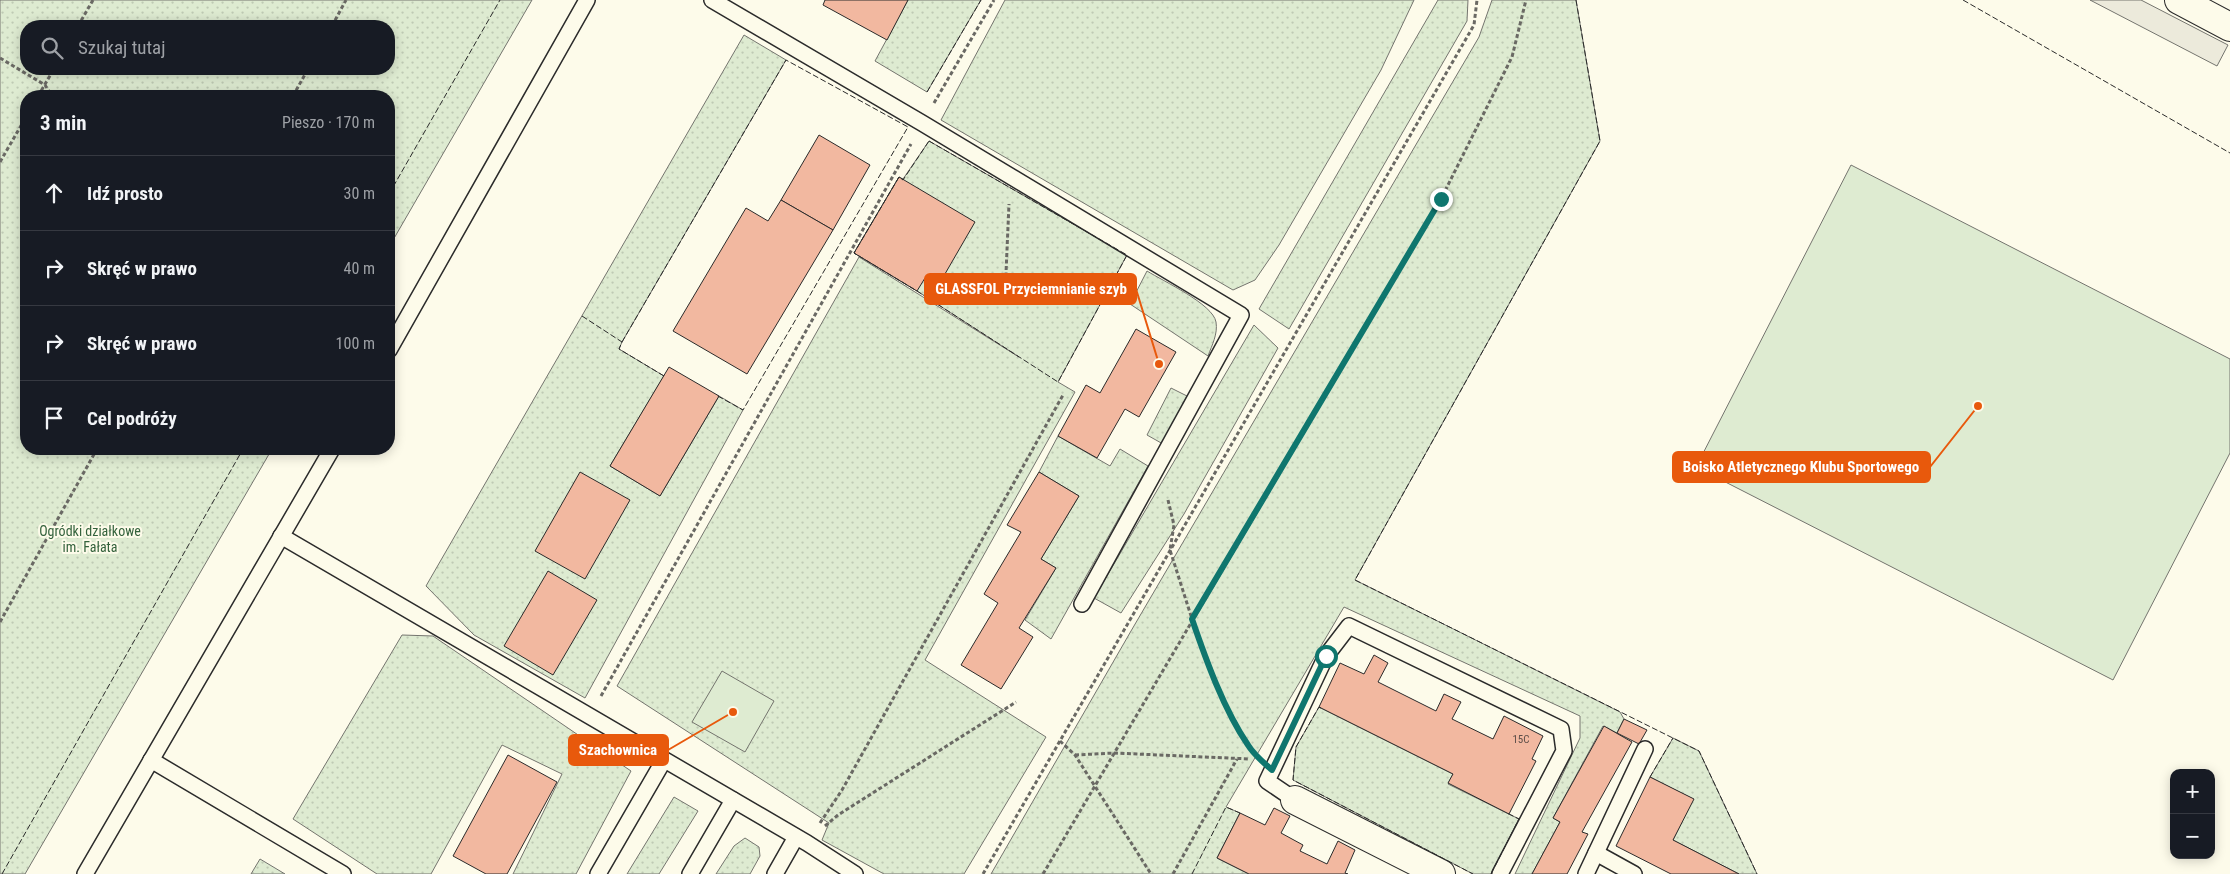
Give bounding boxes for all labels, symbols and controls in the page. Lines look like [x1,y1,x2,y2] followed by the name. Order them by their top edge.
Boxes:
[20,20,395,75] search box
[38,34,66,62] icon: search
[78,36,165,59] text: Szukaj tutaj
[40,111,87,135] text: 3 min
[282,113,375,132] text: Pieszo · 170 m
[40,179,68,207] icon: ahead
[87,182,163,205] text: Idź prosto
[343,184,375,203] text: 30 m
[1430,188,1453,211] route end
[40,254,68,282] icon: right
[87,257,197,280] text: Skręć w prawo
[343,259,375,278] text: 40 m
[925,274,1136,304] callout: GLASSFOL Przyciemnianie szyb
[935,280,1127,298] text: GLASSFOL Przyciemnianie szyb
[40,329,68,357] icon: right
[87,332,197,355] text: Skręć w prawo
[336,334,375,353] text: 100 m
[40,404,68,432] icon: arrive
[87,407,177,430] text: Cel podróży
[1673,452,1930,482] callout: Boisko Atletycznego Klubu Sportowego
[1683,458,1919,476] text: Boisko Atletycznego Klubu Sportowego
[39,523,141,555] park label: Ogródki działkowe im. Fałata
[1315,645,1338,668] route start
[1512,733,1530,746] house number: 15C
[569,735,668,765] callout: Szachownica
[579,741,657,759] text: Szachownica
[2170,769,2215,859] map controls
[2170,769,2215,814] button: +
[2170,814,2215,859] button: −

